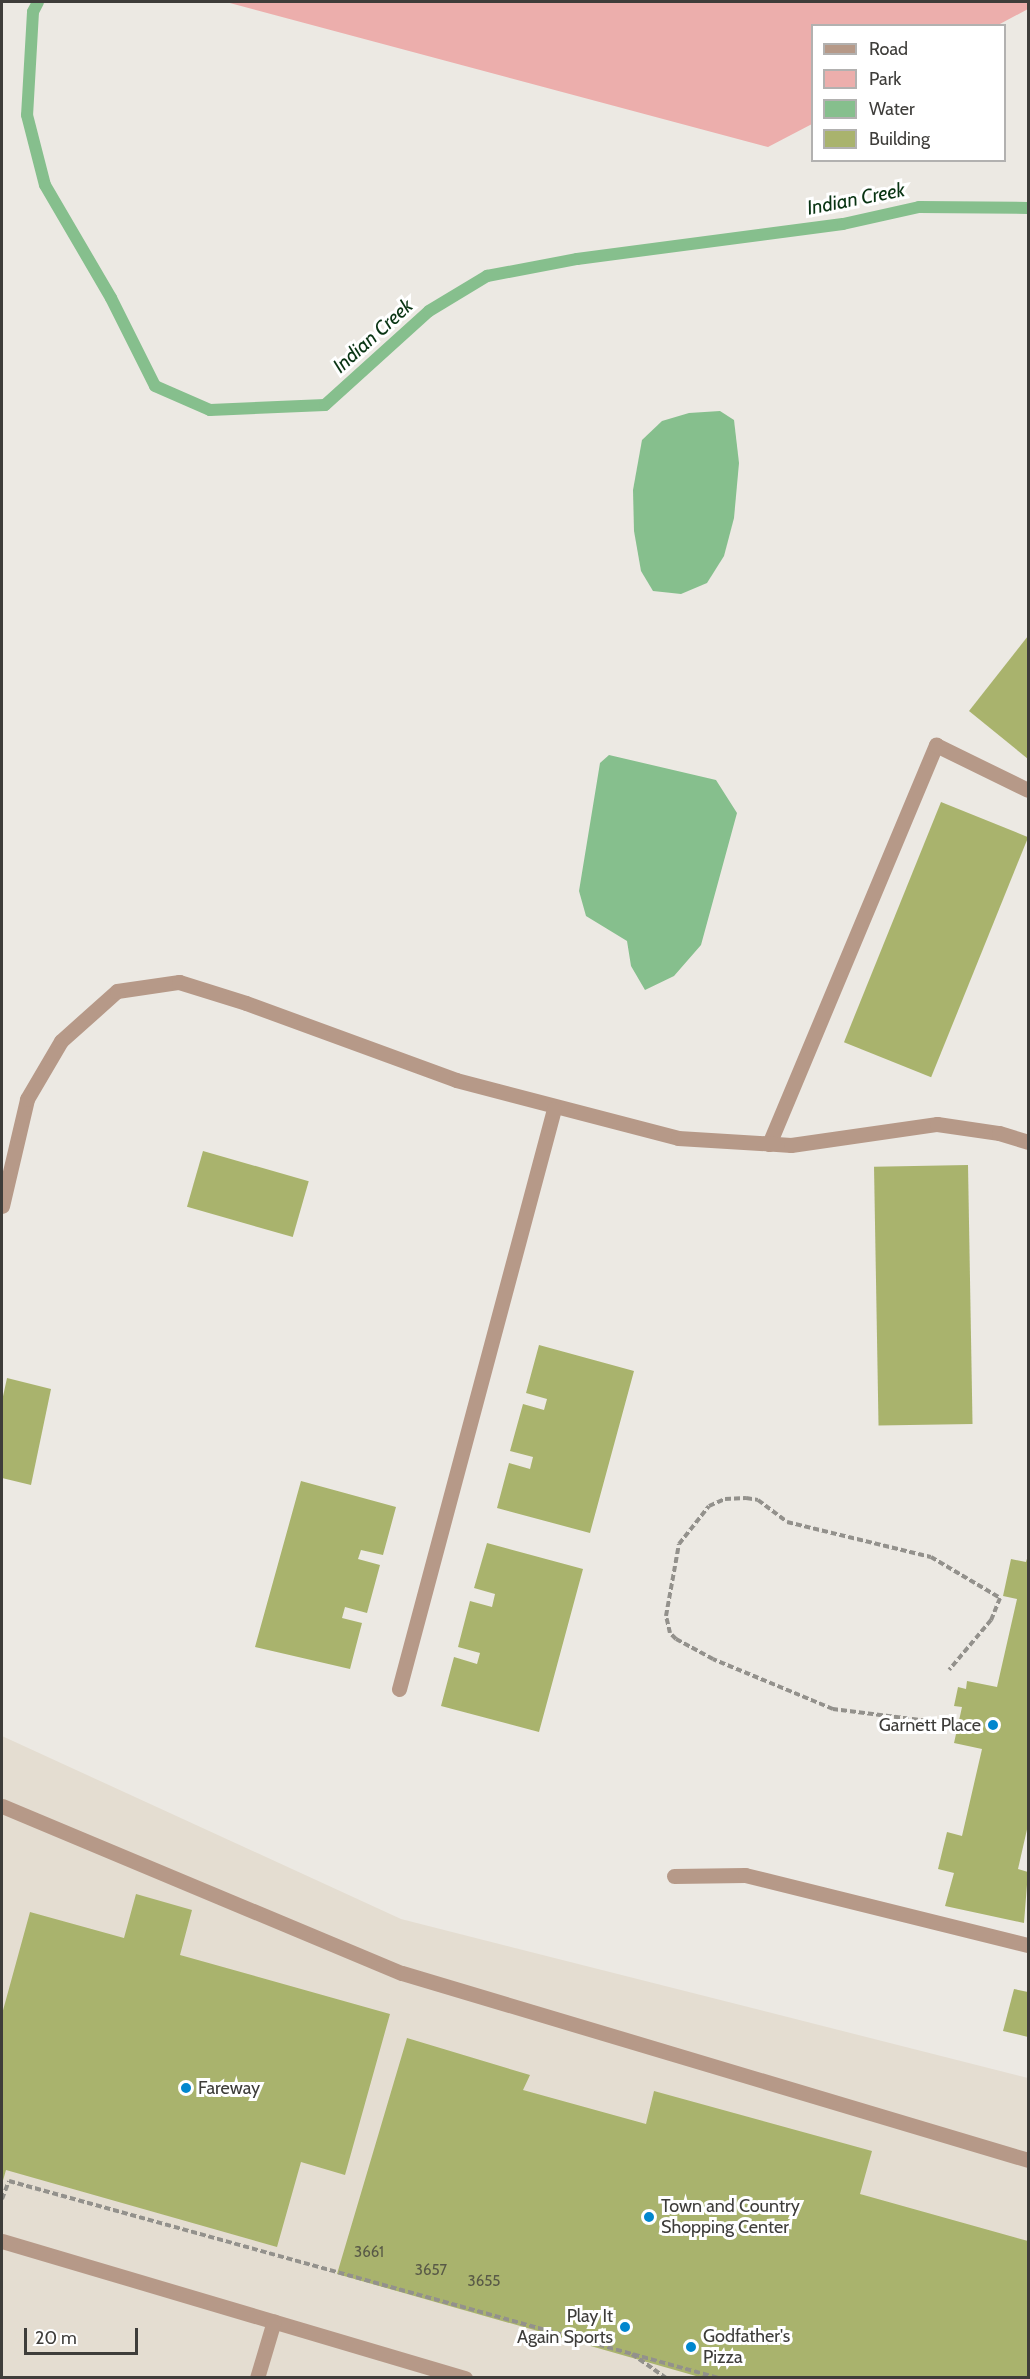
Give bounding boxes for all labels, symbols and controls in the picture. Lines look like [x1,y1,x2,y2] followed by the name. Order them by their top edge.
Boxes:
[811,24,1006,162] legend
[869,38,908,60] text: Road
[869,68,901,90] text: Park
[869,98,915,120] text: Water
[869,128,930,150] text: Building
[805,178,907,220] water label: Indian Creek
[328,294,418,378] water label: Indian Creek
[879,1714,981,1736] place label: Garnett Place
[986,1718,1000,1732] marker: Garnett Place
[198,2077,260,2099] place label: Fareway
[179,2081,193,2095] marker: Fareway
[661,2196,800,2238] place label: Town and Country Shopping Center
[642,2210,656,2224] marker: Town and Country Shopping Center
[354,2244,384,2262] house number: 3661
[415,2262,447,2280] house number: 3657
[468,2273,500,2291] house number: 3655
[517,2306,613,2348] place label: Play It Again Sports
[27,2316,141,2354] scale bar
[618,2320,632,2334] marker: Play It Again Sports
[703,2326,790,2368] place label: Godfather's Pizza
[35,2327,77,2349] text: 20 m
[684,2340,698,2354] marker: Godfather's Pizza

